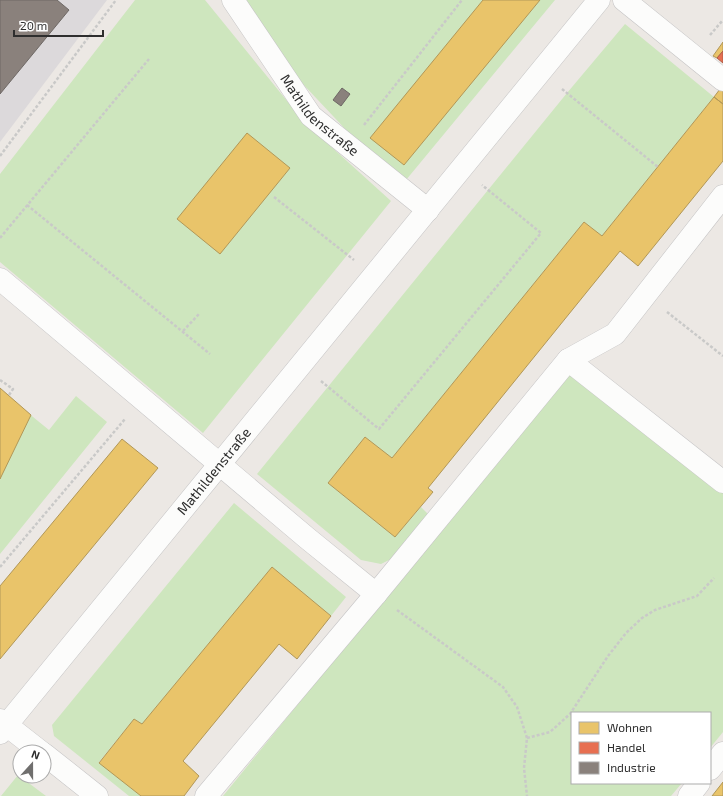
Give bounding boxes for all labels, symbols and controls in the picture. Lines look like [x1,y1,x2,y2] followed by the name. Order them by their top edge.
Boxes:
[14,12,103,38] scale bar
[20,18,47,32] text: 20 m
[277,71,363,159] street label: Mathildenstraße
[173,424,254,518] street label: Mathildenstraße
[571,712,711,784] legend
[607,720,652,734] text: Wohnen
[607,740,646,754] text: Handel
[12,744,52,784] north arrow
[30,747,42,762] text: N
[607,760,656,774] text: Industrie

